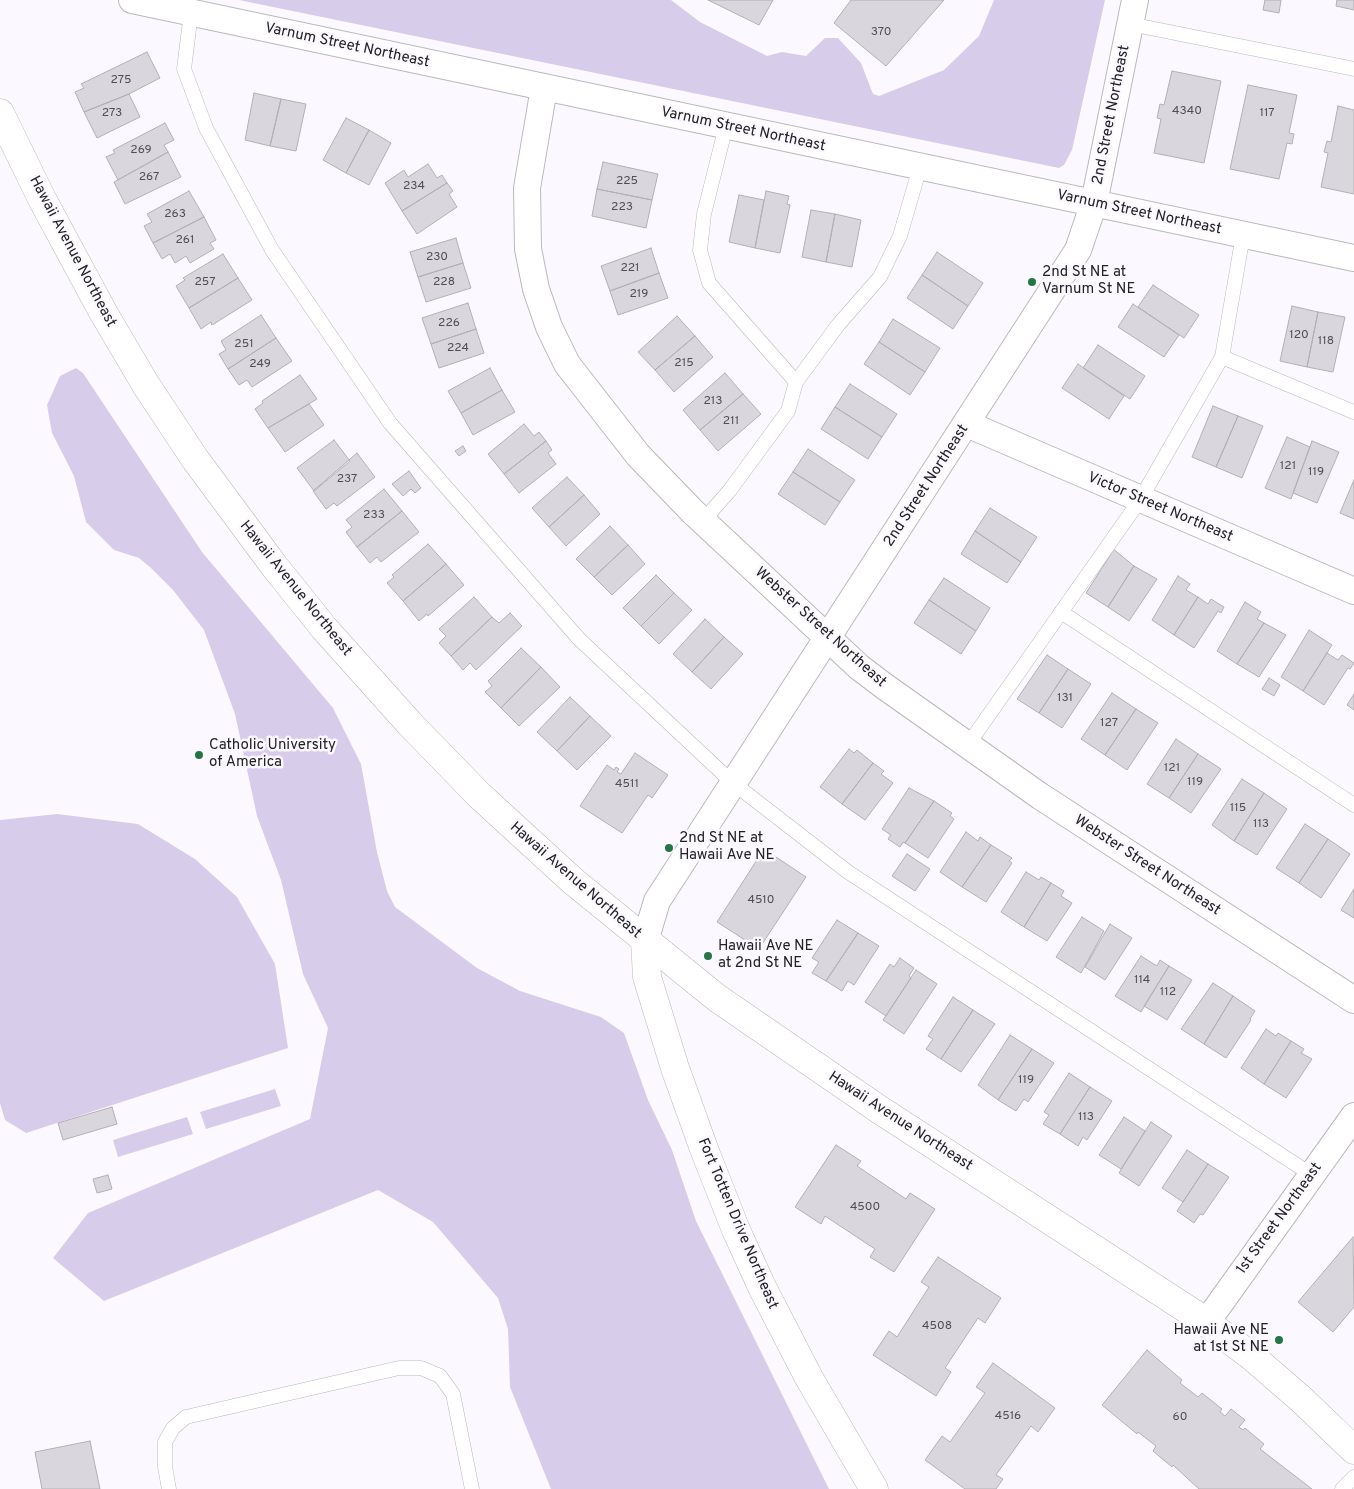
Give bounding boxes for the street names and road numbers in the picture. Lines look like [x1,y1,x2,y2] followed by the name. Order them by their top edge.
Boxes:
[263,20,431,72] street label: Varnum Street Northeast
[1090,44,1134,186] street label: 2nd Street Northeast
[659,104,827,156] street label: Varnum Street Northeast
[24,173,120,331] street label: Hawaii Avenue Northeast
[1055,187,1223,239] street label: Varnum Street Northeast
[881,422,973,550] street label: 2nd Street Northeast
[1084,469,1236,547] street label: Victor Street Northeast
[235,518,355,660] street label: Hawaii Avenue Northeast
[750,564,890,692] street label: Webster Street Northeast
[1070,812,1224,920] street label: Webster Street Northeast
[505,819,645,943] street label: Hawaii Avenue Northeast
[824,1069,976,1175] street label: Hawaii Avenue Northeast
[693,1136,781,1312] street label: Fort Totten Drive Northeast
[1233,1160,1327,1278] street label: 1st Street Northeast

